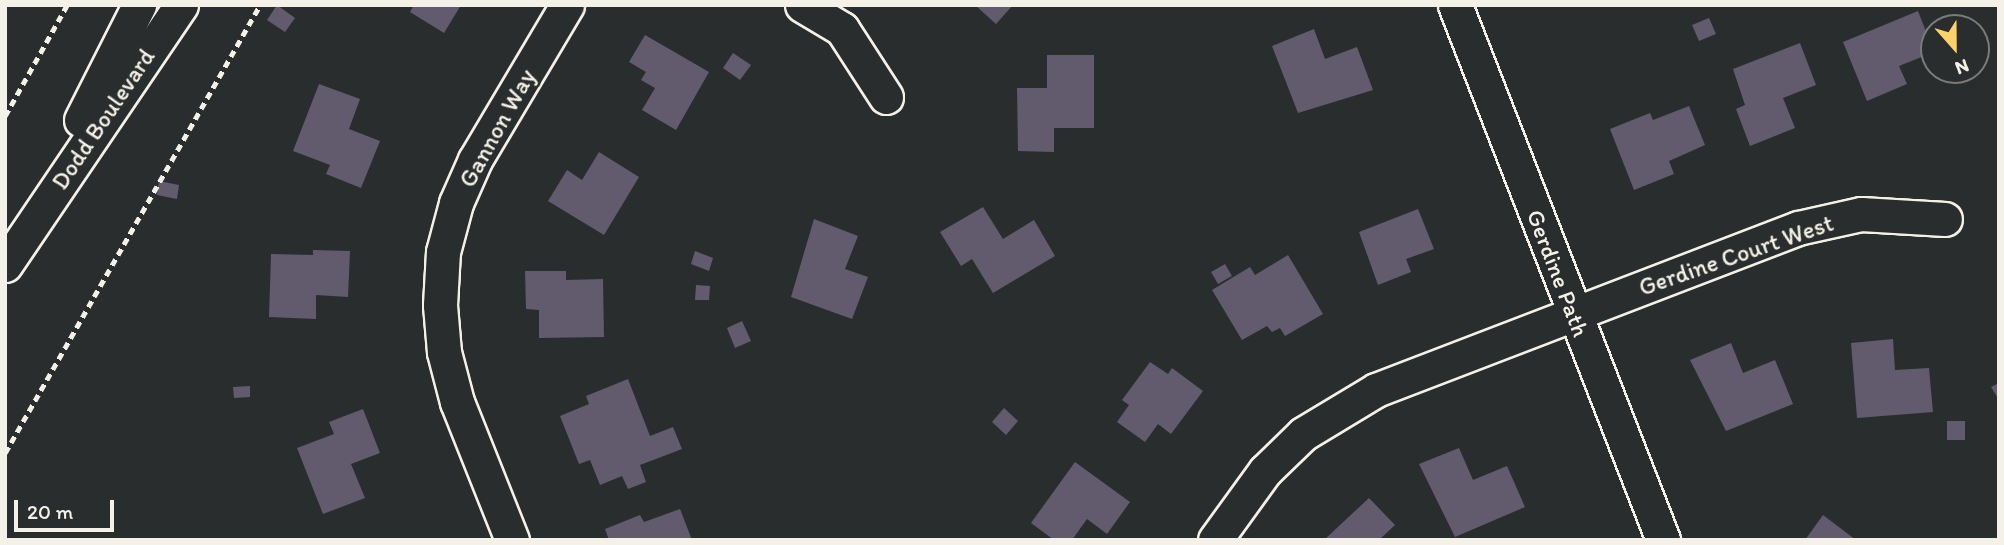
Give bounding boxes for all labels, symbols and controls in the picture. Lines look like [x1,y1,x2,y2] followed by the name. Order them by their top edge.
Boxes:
[1920,14,1990,84] north arrow
[45,42,161,196] street label: Dodd Boulevard
[1952,54,1972,80] text: N
[453,64,541,192] street label: Gannon Way
[1521,205,1595,341] street label: Gerdine Path
[1636,208,1836,302] street label: Gerdine Court West
[18,486,117,530] scale bar
[27,499,73,524] text: 20 m

